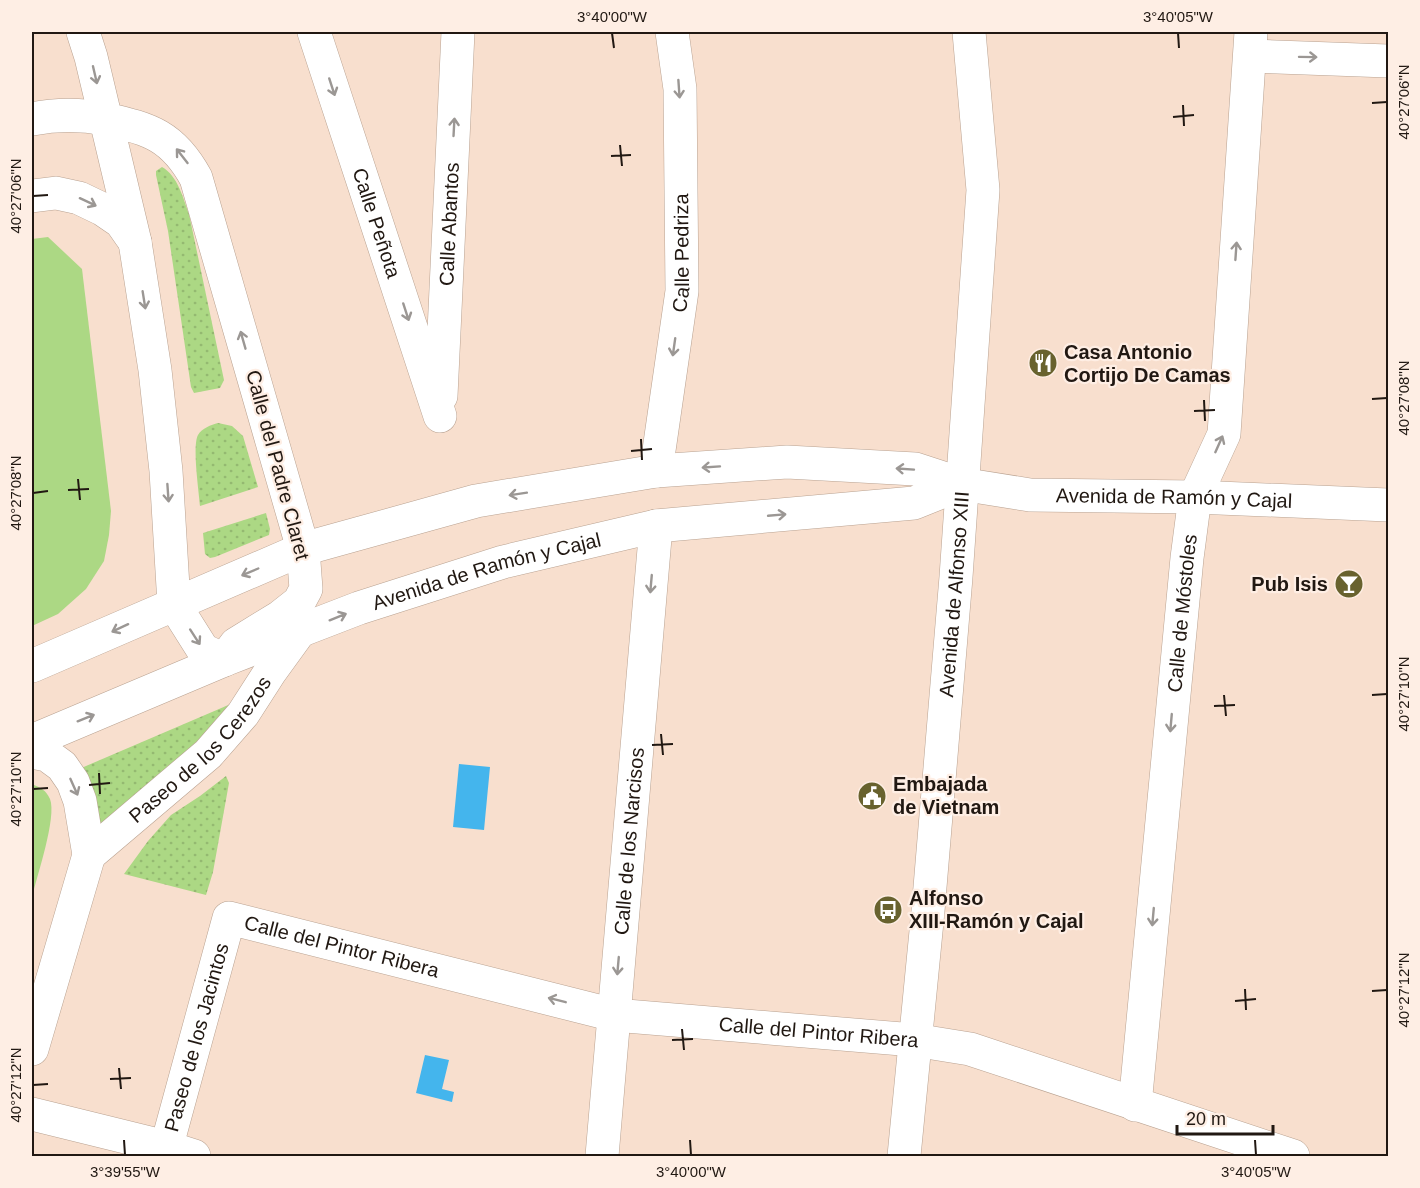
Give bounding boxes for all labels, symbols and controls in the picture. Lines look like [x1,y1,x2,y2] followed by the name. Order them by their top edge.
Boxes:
[577,8,648,25] text: 3°40'00"W
[1143,8,1214,25] text: 3°40'05"W
[1298,51,1318,62] one-way arrow
[1395,64,1412,140] text: 40°27'06"N
[90,65,102,84] one-way arrow
[327,77,338,96] one-way arrow
[674,79,685,99] one-way arrow
[448,117,459,137] one-way arrow
[175,148,188,164] one-way arrow
[7,158,24,234] text: 40°27'06"N
[435,162,463,286] street label: Calle Abantos
[348,165,405,282] street label: Calle Peñota
[668,192,694,314] street label: Calle Pedriza
[79,197,97,209] one-way arrow
[1231,241,1242,261] one-way arrow
[139,290,150,309] one-way arrow
[401,302,412,321] one-way arrow
[237,331,248,350] one-way arrow
[669,336,680,356] one-way arrow
[1064,341,1231,386] place label: Casa Antonio Cortijo De Camas
[1027,347,1059,379] restaurant icon: Casa Antonio Cortijo De Camas
[1395,360,1412,436] text: 40°27'08"N
[242,368,314,563] street label: Calle del Padre Claret
[1214,436,1225,454] one-way arrow
[7,455,24,531] text: 40°27'08"N
[701,462,721,473] one-way arrow
[896,463,916,474] one-way arrow
[163,483,174,503] one-way arrow
[1056,484,1293,512] street label: Avenida de Ramón y Cajal
[508,489,528,500] one-way arrow
[935,491,973,698] street label: Avenida de Alfonso XIII
[767,509,787,520] one-way arrow
[370,528,603,614] street label: Avenida de Ramón y Cajal
[1163,533,1201,693] street label: Calle de Móstoles
[241,566,259,578] one-way arrow
[1333,568,1365,600] bar icon: Pub Isis
[645,573,656,593] one-way arrow
[1251,573,1328,595] place label: Pub Isis
[328,611,346,622] one-way arrow
[112,623,130,635] one-way arrow
[189,628,201,645] one-way arrow
[1395,656,1412,732] text: 40°27'10"N
[125,672,275,827] street label: Paseo de los Cerezos
[76,712,94,723] one-way arrow
[1165,712,1176,732] one-way arrow
[610,747,648,936] street label: Calle de los Narcisos
[7,751,24,827] text: 40°27'10"N
[893,773,999,818] place label: Embajada de Vietnam
[69,777,80,795] one-way arrow
[856,780,888,812] public building icon: Embajada de Vietnam
[909,887,1084,932] place label: Alfonso XIII-Ramón y Cajal
[872,894,904,926] bus stop icon: Alfonso XIII-Ramón y Cajal
[1147,906,1158,926] one-way arrow
[242,911,442,982] street label: Calle del Pintor Ribera
[160,941,233,1134] street label: Paseo de los Jacintos
[1395,952,1412,1028] text: 40°27'12"N
[612,956,623,976] one-way arrow
[548,994,567,1006] one-way arrow
[718,1013,920,1051] street label: Calle del Pintor Ribera
[7,1047,24,1123] text: 40°27'12"N
[1177,1098,1273,1136] scale bar
[1186,1109,1226,1129] text: 20 m
[90,1163,161,1180] text: 3°39'55"W
[656,1163,727,1180] text: 3°40'00"W
[1221,1163,1292,1180] text: 3°40'05"W

